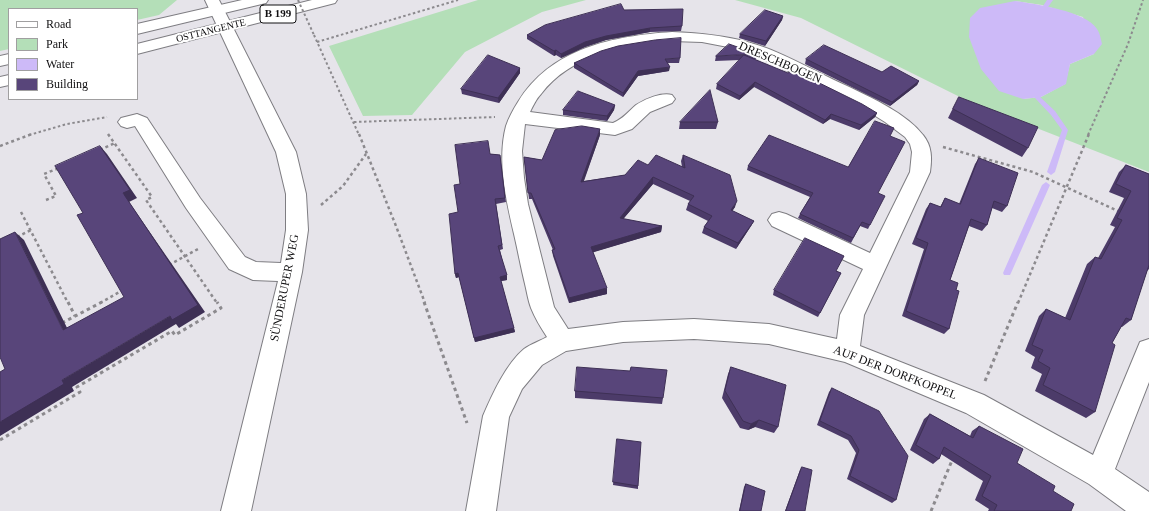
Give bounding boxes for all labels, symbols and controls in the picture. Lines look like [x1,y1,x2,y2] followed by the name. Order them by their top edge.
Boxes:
[260,5,296,23] road number: B 199
[8,8,138,100] legend
[46,17,71,31] text: Road
[175,17,247,45] street label: OSTTANGENTE
[46,37,68,51] text: Park
[736,39,824,87] street label: DRESCHBOGEN
[46,57,74,71] text: Water
[46,77,88,91] text: Building
[268,233,302,343] street label: SÜNDERUPER WEG
[831,343,959,403] street label: AUF DER DORFKOPPEL

